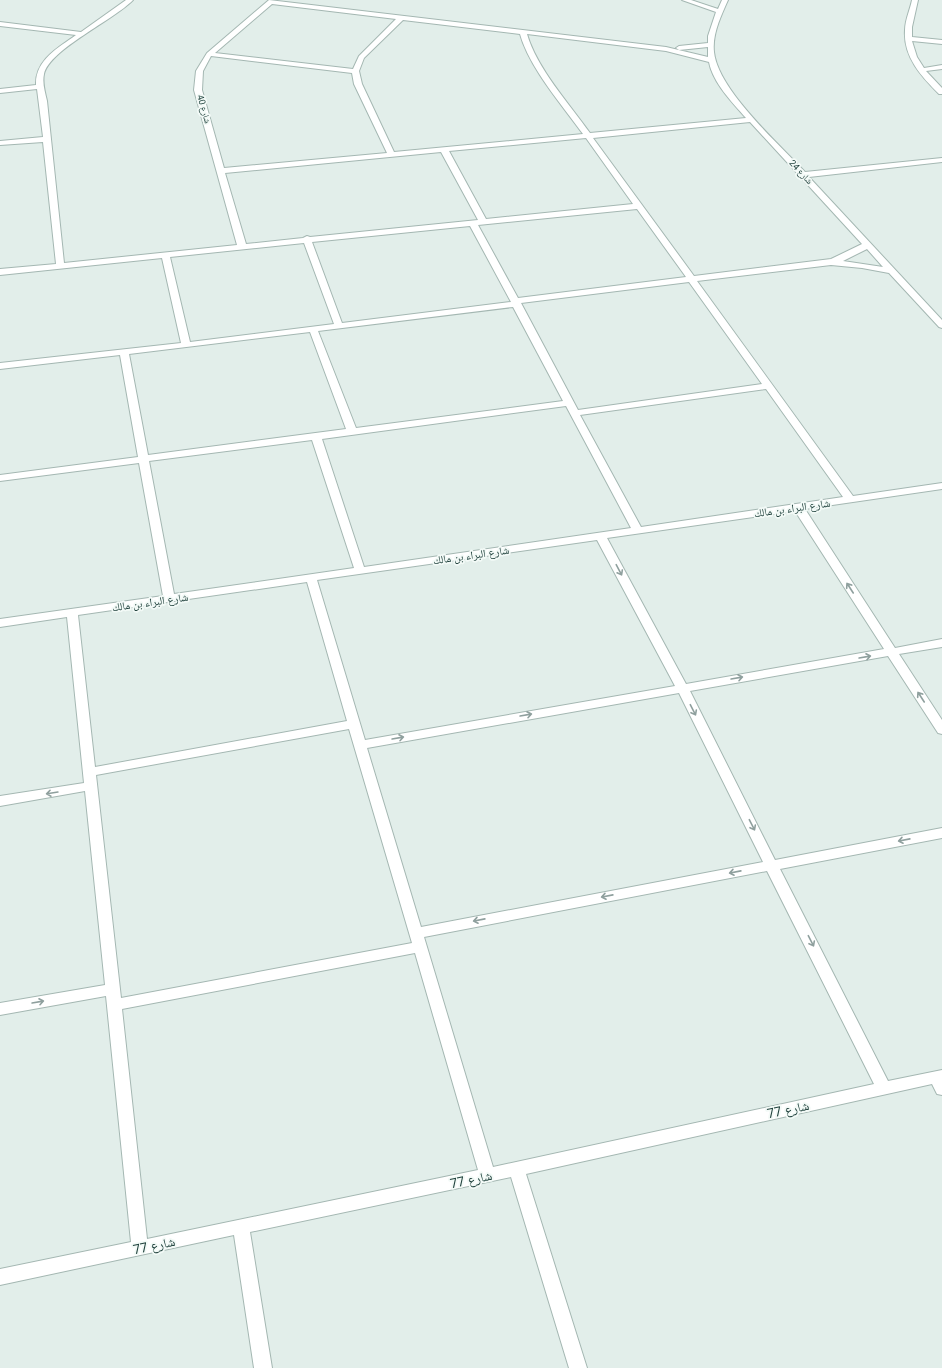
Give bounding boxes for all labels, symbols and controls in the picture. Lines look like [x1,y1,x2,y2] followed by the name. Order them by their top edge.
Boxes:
[194,93,213,125] street label: شارع 40
[787,158,815,187] street label: شارع 24
[753,497,831,520] street label: شارع البراء بن مالك
[432,544,510,567] street label: شارع البراء بن مالك
[615,564,623,576] one-way arrow
[846,583,854,594] one-way arrow
[111,591,189,614] street label: شارع البراء بن مالك
[858,653,871,661] one-way arrow
[730,674,743,682] one-way arrow
[917,692,925,703] one-way arrow
[690,703,697,715] one-way arrow
[519,711,532,719] one-way arrow
[391,734,404,742] one-way arrow
[46,789,59,797] one-way arrow
[749,819,756,831] one-way arrow
[898,836,911,844] one-way arrow
[729,868,742,876] one-way arrow
[601,892,614,900] one-way arrow
[473,917,486,925] one-way arrow
[808,935,815,947] one-way arrow
[31,998,44,1006] one-way arrow
[766,1098,811,1123] street label: شارع 77
[449,1168,494,1193] street label: شارع 77
[132,1234,177,1259] street label: شارع 77

